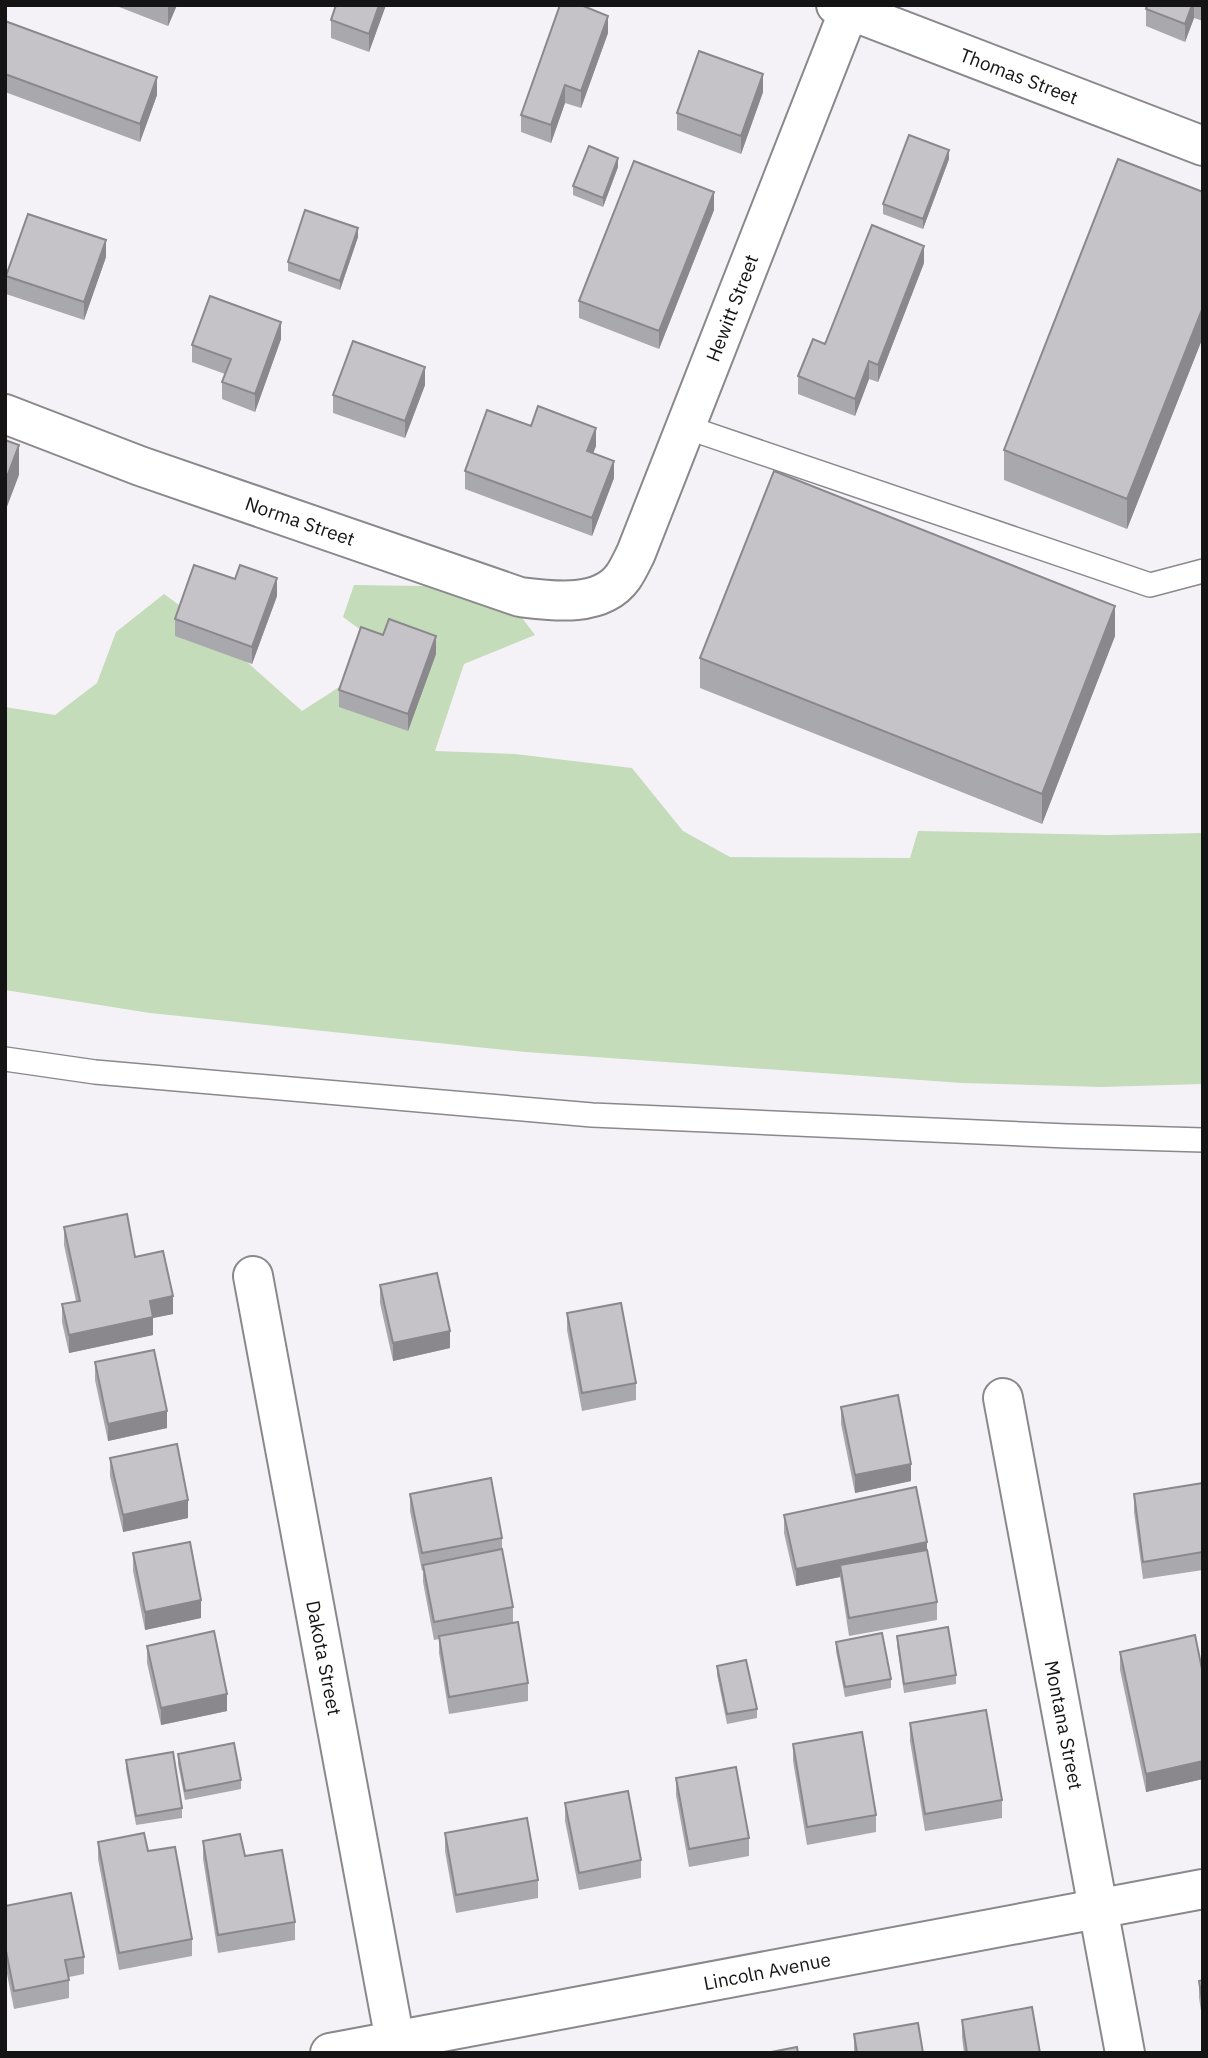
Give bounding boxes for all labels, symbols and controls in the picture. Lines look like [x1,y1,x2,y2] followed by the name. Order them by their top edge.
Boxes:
[956,42,1082,110] street label: Thomas Street
[701,251,763,365] street label: Hewitt Street
[242,491,358,551] street label: Norma Street
[301,1598,347,1718] street label: Dakota Street
[1040,1658,1088,1792] street label: Montana Street
[701,1947,833,1995] street label: Lincoln Avenue

